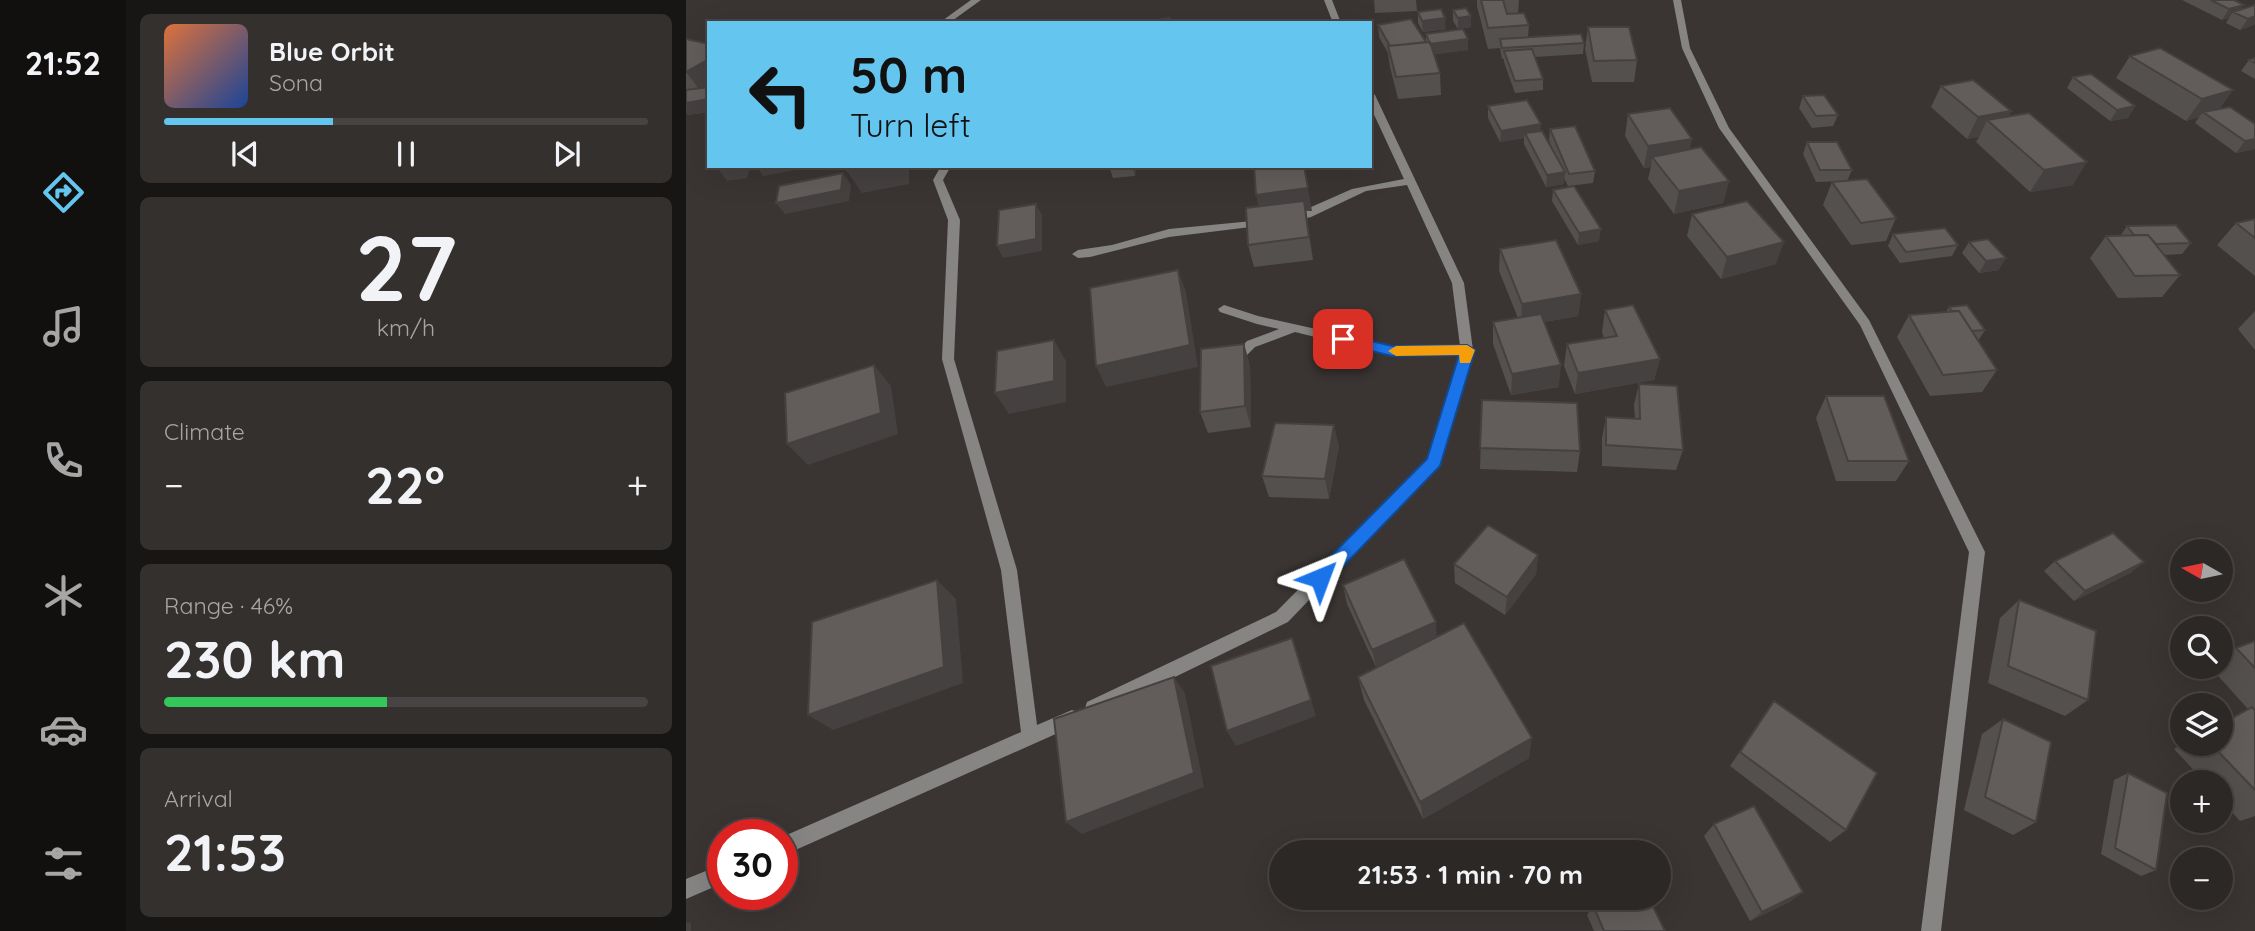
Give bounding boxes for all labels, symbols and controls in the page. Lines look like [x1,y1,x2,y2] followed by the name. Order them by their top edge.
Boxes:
[269,35,395,68] text: Blue Orbit
[25,43,101,83] text: 21:52
[850,44,967,105] text: 50 m
[735,49,826,140] icon: left
[269,68,323,97] text: Sona
[850,105,971,145] text: Turn left
[226,135,264,173] icon: previous
[387,135,425,173] icon: pause
[548,135,586,173] icon: next
[39,168,88,217] icon: directions
[355,210,457,324] text: 27
[39,302,88,351] icon: music
[1313,309,1373,369] pin
[377,313,435,342] text: km/h
[1324,320,1362,358] icon: arrive
[164,417,245,446] text: Climate
[39,436,88,485] icon: phone
[365,452,445,517] text: 22°
[164,461,184,509] text: −
[627,461,648,509] text: +
[2170,539,2233,602] north arrow
[2170,539,2233,910] map controls
[1283,541,1357,615] position arrow
[39,571,88,620] icon: climate
[164,591,293,620] text: Range · 46%
[2170,616,2233,679] button: search
[164,626,346,691] text: 230 km
[2170,693,2233,756] button: layers
[39,705,88,754] icon: car
[2170,770,2233,833] button: +
[164,784,233,813] text: Arrival
[164,819,286,884] text: 21:53
[707,819,798,910] speed limit sign: 30
[39,839,88,888] icon: filters
[2170,847,2233,910] button: −
[1357,858,1583,891] text: 21:53 · 1 min · 70 m

